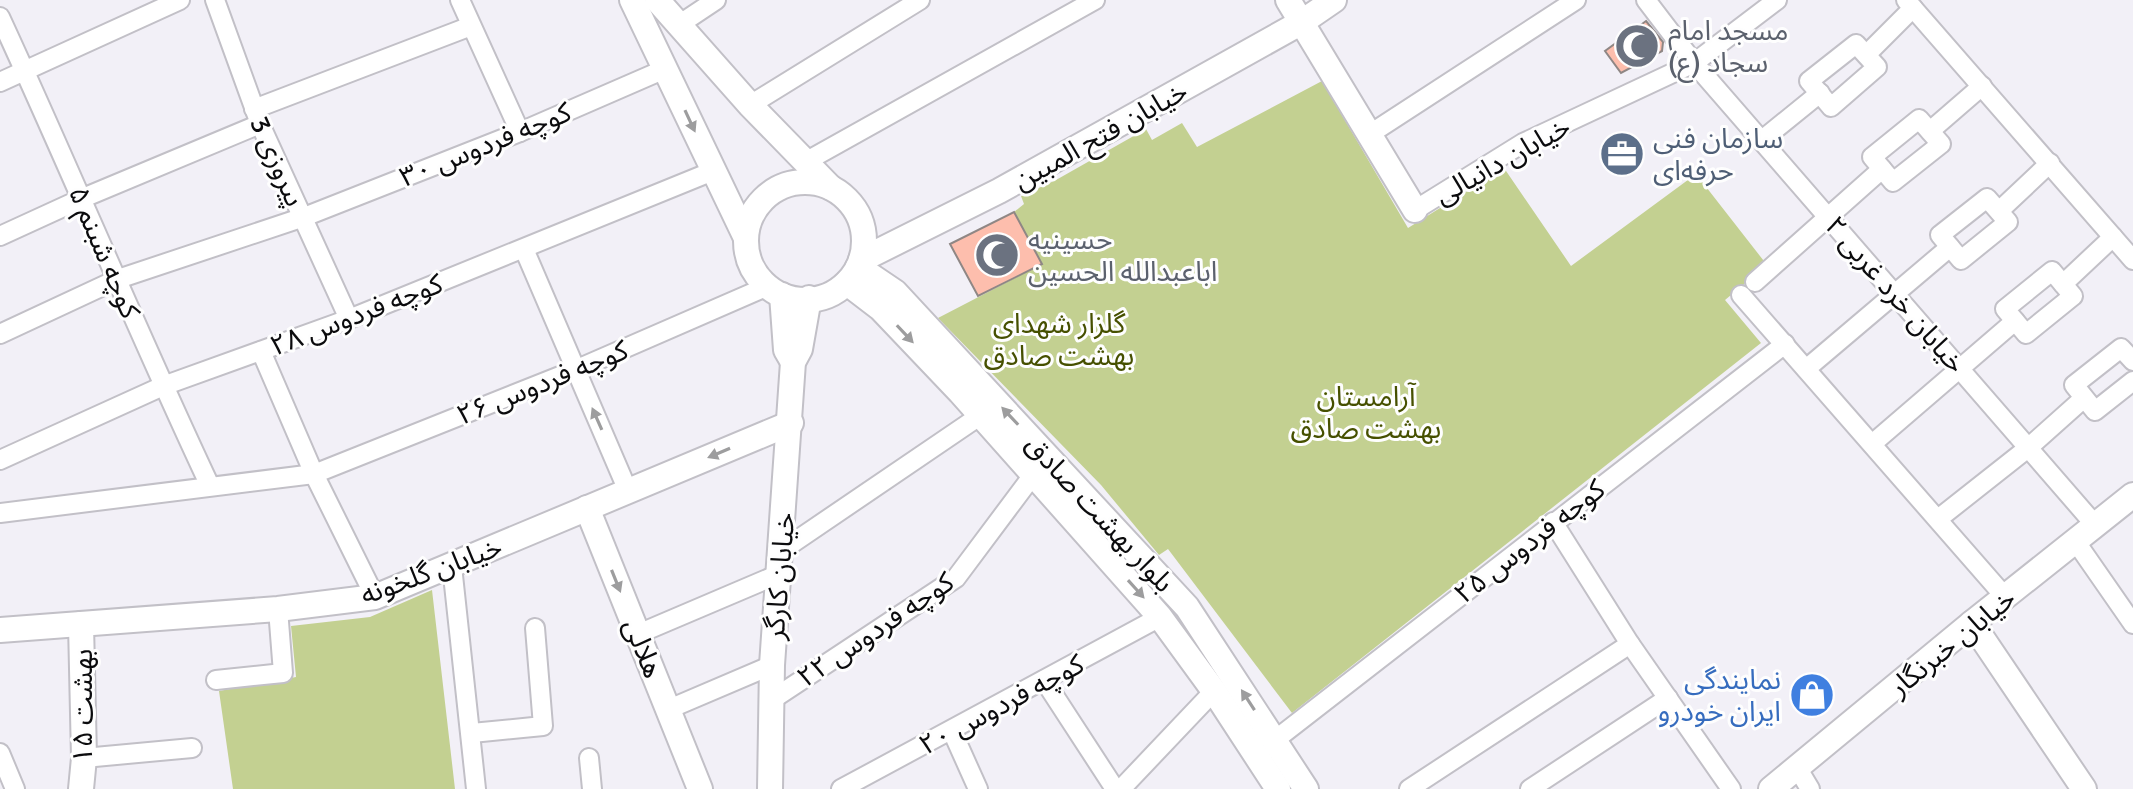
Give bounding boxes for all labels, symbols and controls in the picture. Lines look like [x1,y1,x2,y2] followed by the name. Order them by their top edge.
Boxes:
[1668,14,1788,83] place label: مسجد امام سجاد (ع)
[1613,22,1661,70] mosque icon: مسجد امام سجاد (ع)
[1007,74,1195,200] street label: خیابان فتح المبین
[395,95,576,195] street label: کوچه فردوس ۳۰
[683,109,697,133] one-way arrow
[1429,110,1576,212] street label: خیابان دانیالی
[242,111,312,212] street label: پیروزی 3
[1653,122,1783,188] place label: سازمان فنی حرفه‌ای
[1598,130,1646,178] office icon: سازمان فنی حرفه‌ای
[57,181,147,325] street label: کوچه شبنم ۵
[1818,209,1973,380] street label: خیابان خرد غربی ۲
[1028,223,1218,289] place label: حسینیه اباعبدالله الحسین
[973,231,1021,279] mosque icon: حسینیه اباعبدالله الحسین
[265,266,448,363] street label: کوچه فردوس ۲۸
[984,307,1134,373] park label: گلزار شهدای بهشت صادق
[896,325,914,344] one-way arrow
[452,333,633,433] street label: کوچه فردوس ۲۶
[1291,380,1441,446] park label: آرامستان بهشت صادق
[590,407,603,431] one-way arrow
[1002,407,1020,426] one-way arrow
[1018,428,1181,600] street label: بلوار بهشت صادق
[707,447,731,460] one-way arrow
[1448,472,1612,611] street label: کوچه فردوس ۲۵
[757,511,802,642] street label: خیابان کارگر
[356,530,507,612] street label: خیابان گلخونه
[791,565,961,695] street label: کوچه فردوس ۲۲
[610,569,623,593] one-way arrow
[1127,579,1144,599] one-way arrow
[1882,582,2023,705] street label: خیابان خبرنگار
[616,614,670,683] street label: هلالی
[913,647,1090,763] street label: کوچه فردوس ۲۰
[66,649,100,763] street label: بهشت ۱۵
[1658,663,1781,729] place label: نمایندگی ایران خودرو
[1788,671,1836,719] shop icon: نمایندگی ایران خودرو
[1242,689,1256,711] one-way arrow

